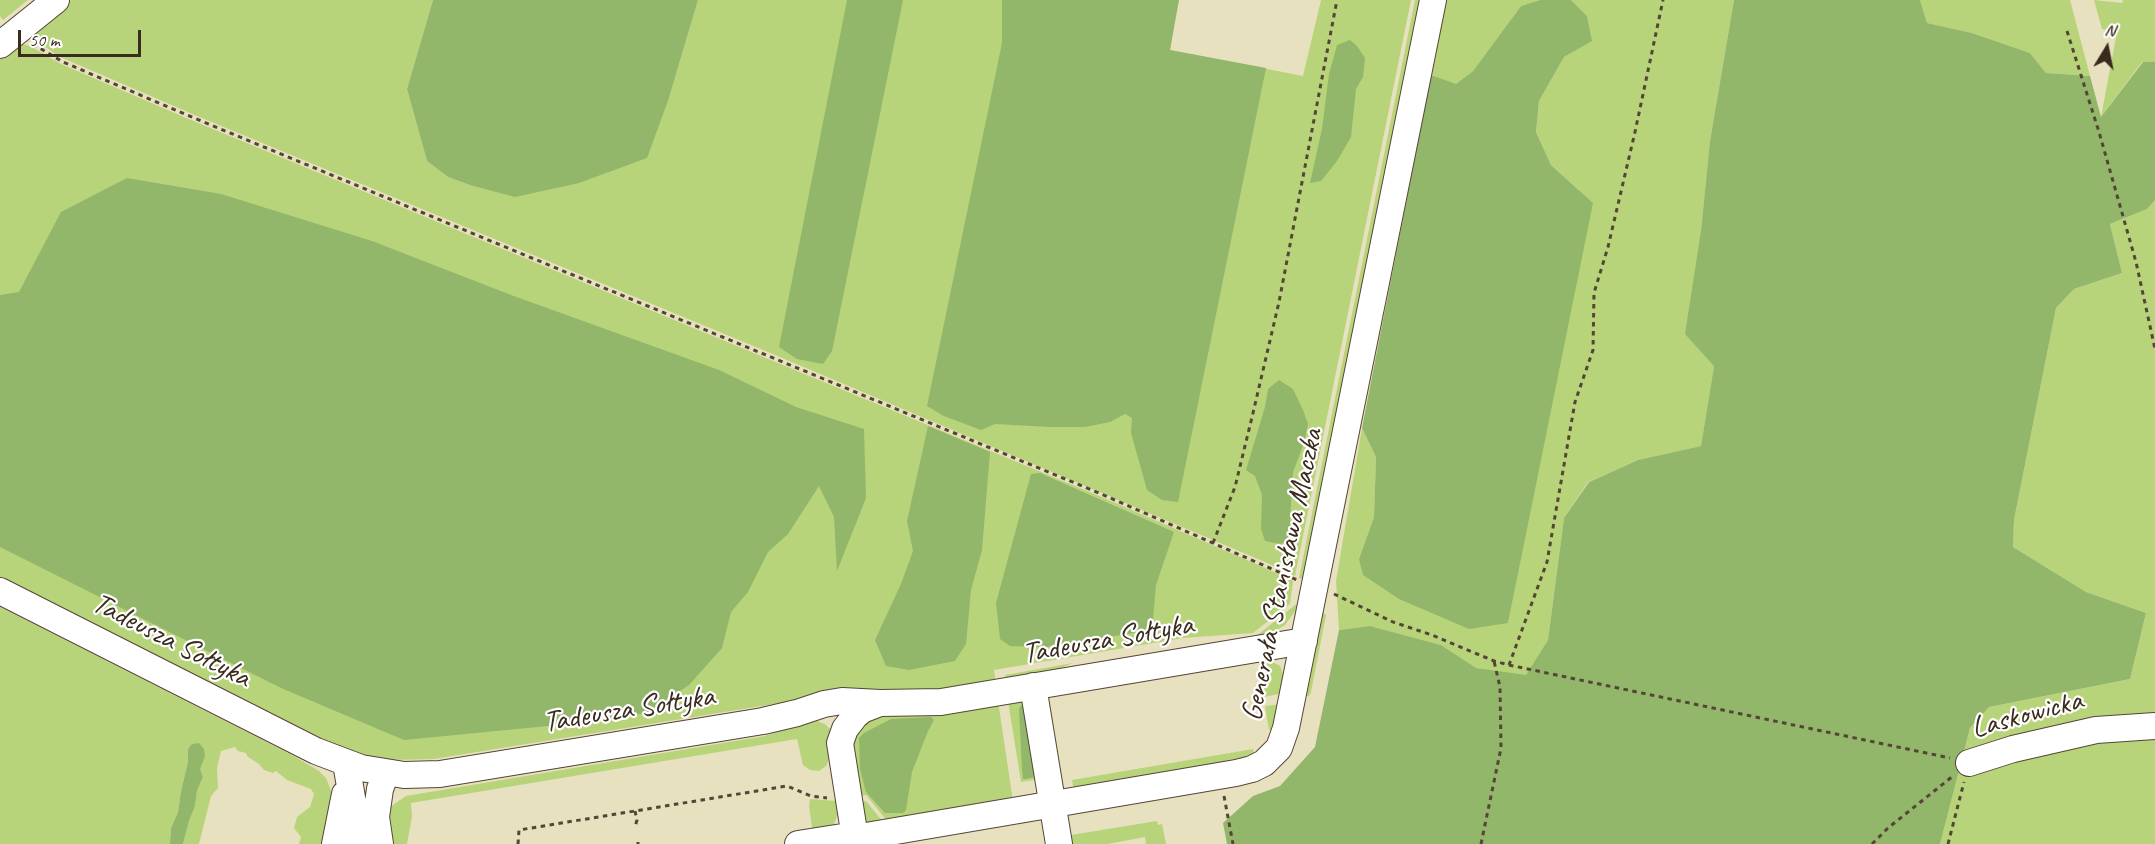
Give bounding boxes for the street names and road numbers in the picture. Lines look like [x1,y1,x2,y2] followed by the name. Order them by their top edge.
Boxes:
[1234,426,1332,724] street label: Generała Stanisława Maczka
[86,586,256,696] street label: Tadeusza Sołtyka
[1020,607,1196,673] street label: Tadeusza Sołtyka
[541,679,717,741] street label: Tadeusza Sołtyka
[1968,683,2086,747] street label: Laskowicka

